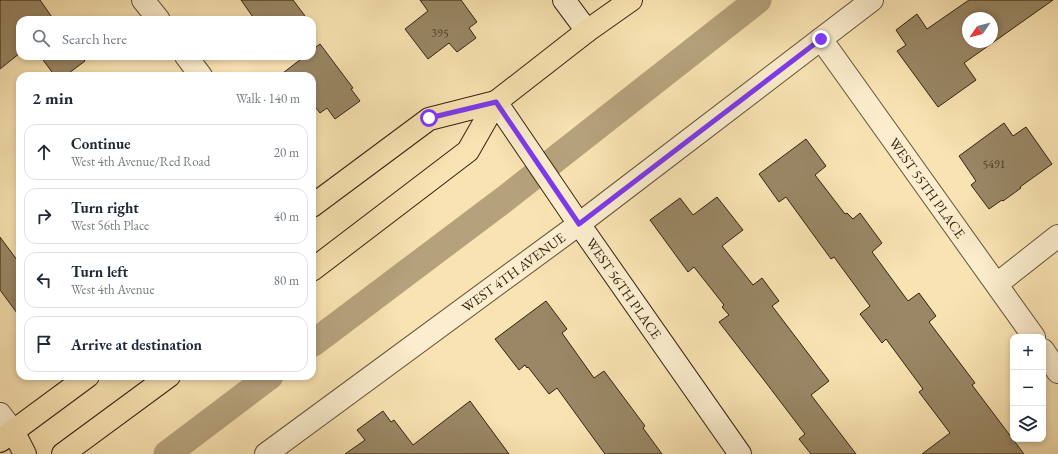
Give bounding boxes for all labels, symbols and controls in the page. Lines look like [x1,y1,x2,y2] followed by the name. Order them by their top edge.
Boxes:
[962,12,998,48] north arrow
[16,16,316,60] search box
[431,25,449,41] house number: 395
[30,27,52,49] icon: search
[62,29,127,48] text: Search here
[812,30,830,48] route end
[32,87,73,109] text: 2 min
[236,90,300,107] text: Walk · 140 m
[420,109,438,127] route start
[71,134,131,153] text: Continue
[885,134,970,242] street label: WEST 55TH PLACE
[33,141,55,163] icon: ahead
[274,144,299,161] text: 20 m
[71,153,210,170] text: West 4th Avenue/Red Road
[982,156,1006,172] house number: 5491
[71,198,139,217] text: Turn right
[33,205,55,227] icon: right
[274,208,299,225] text: 40 m
[71,217,149,234] text: West 56th Place
[458,228,569,316] street label: WEST 4TH AVENUE
[582,234,666,342] street label: WEST 56TH PLACE
[71,262,128,281] text: Turn left
[33,269,55,291] icon: left
[274,272,299,289] text: 80 m
[71,281,155,298] text: West 4th Avenue
[33,333,55,355] icon: arrive
[1010,334,1046,442] map controls
[1010,334,1046,370] button: +
[71,335,202,354] text: Arrive at destination
[1010,370,1046,406] button: −
[1010,406,1046,442] button: layers

